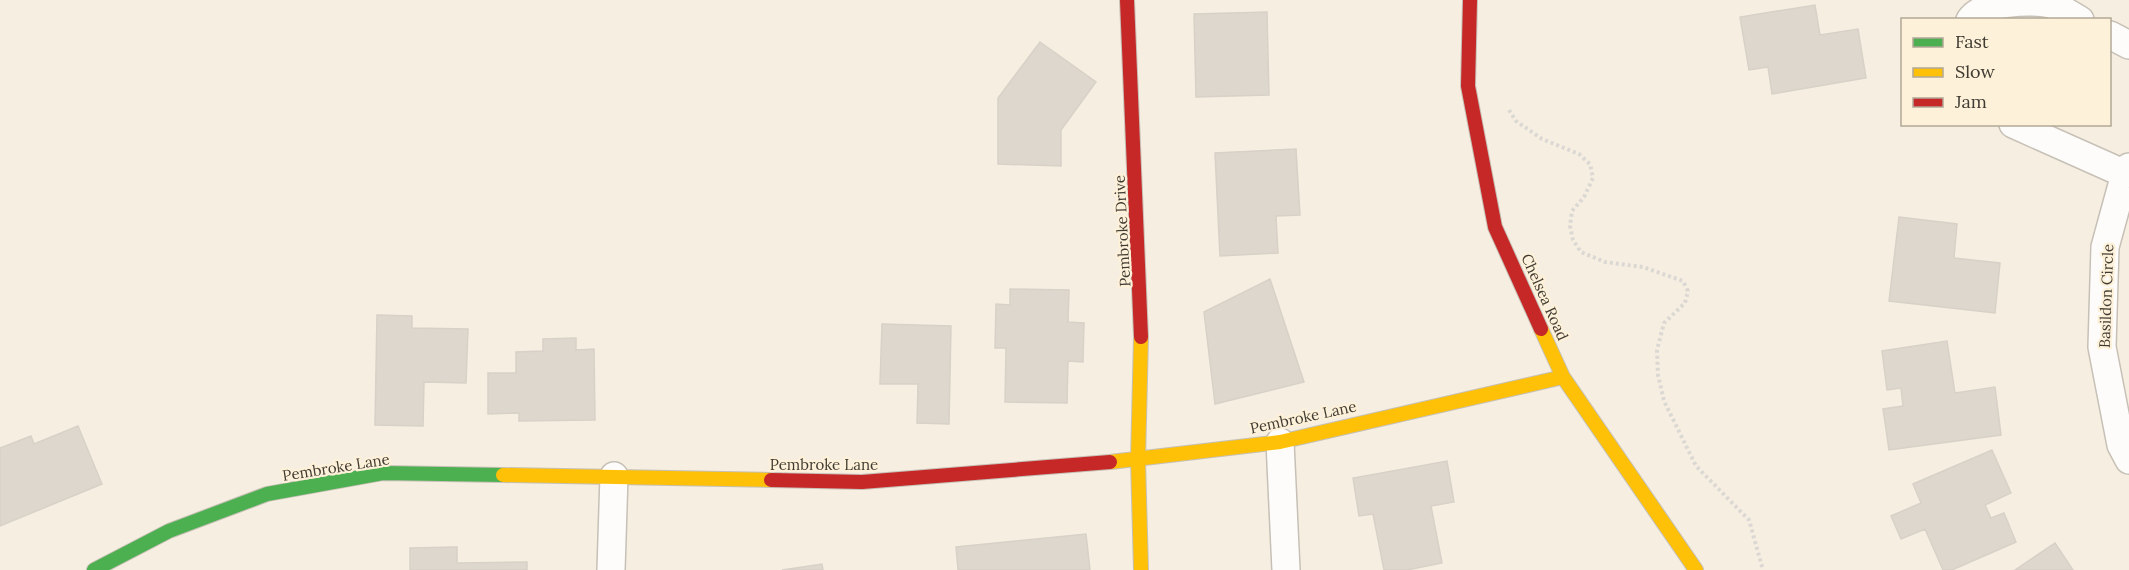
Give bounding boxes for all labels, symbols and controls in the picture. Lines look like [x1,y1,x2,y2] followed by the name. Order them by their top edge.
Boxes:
[1901,18,2111,126] legend
[1955,30,1989,53] text: Fast
[1955,60,1995,83] text: Slow
[1954,90,1987,113] text: Jam
[1110,175,1134,287] street label: Pembroke Drive
[2095,244,2117,348] street label: Basildon Circle
[1517,251,1573,343] street label: Chelsea Road
[1248,396,1358,438] street label: Pembroke Lane
[281,449,391,485] street label: Pembroke Lane
[770,455,878,474] street label: Pembroke Lane

